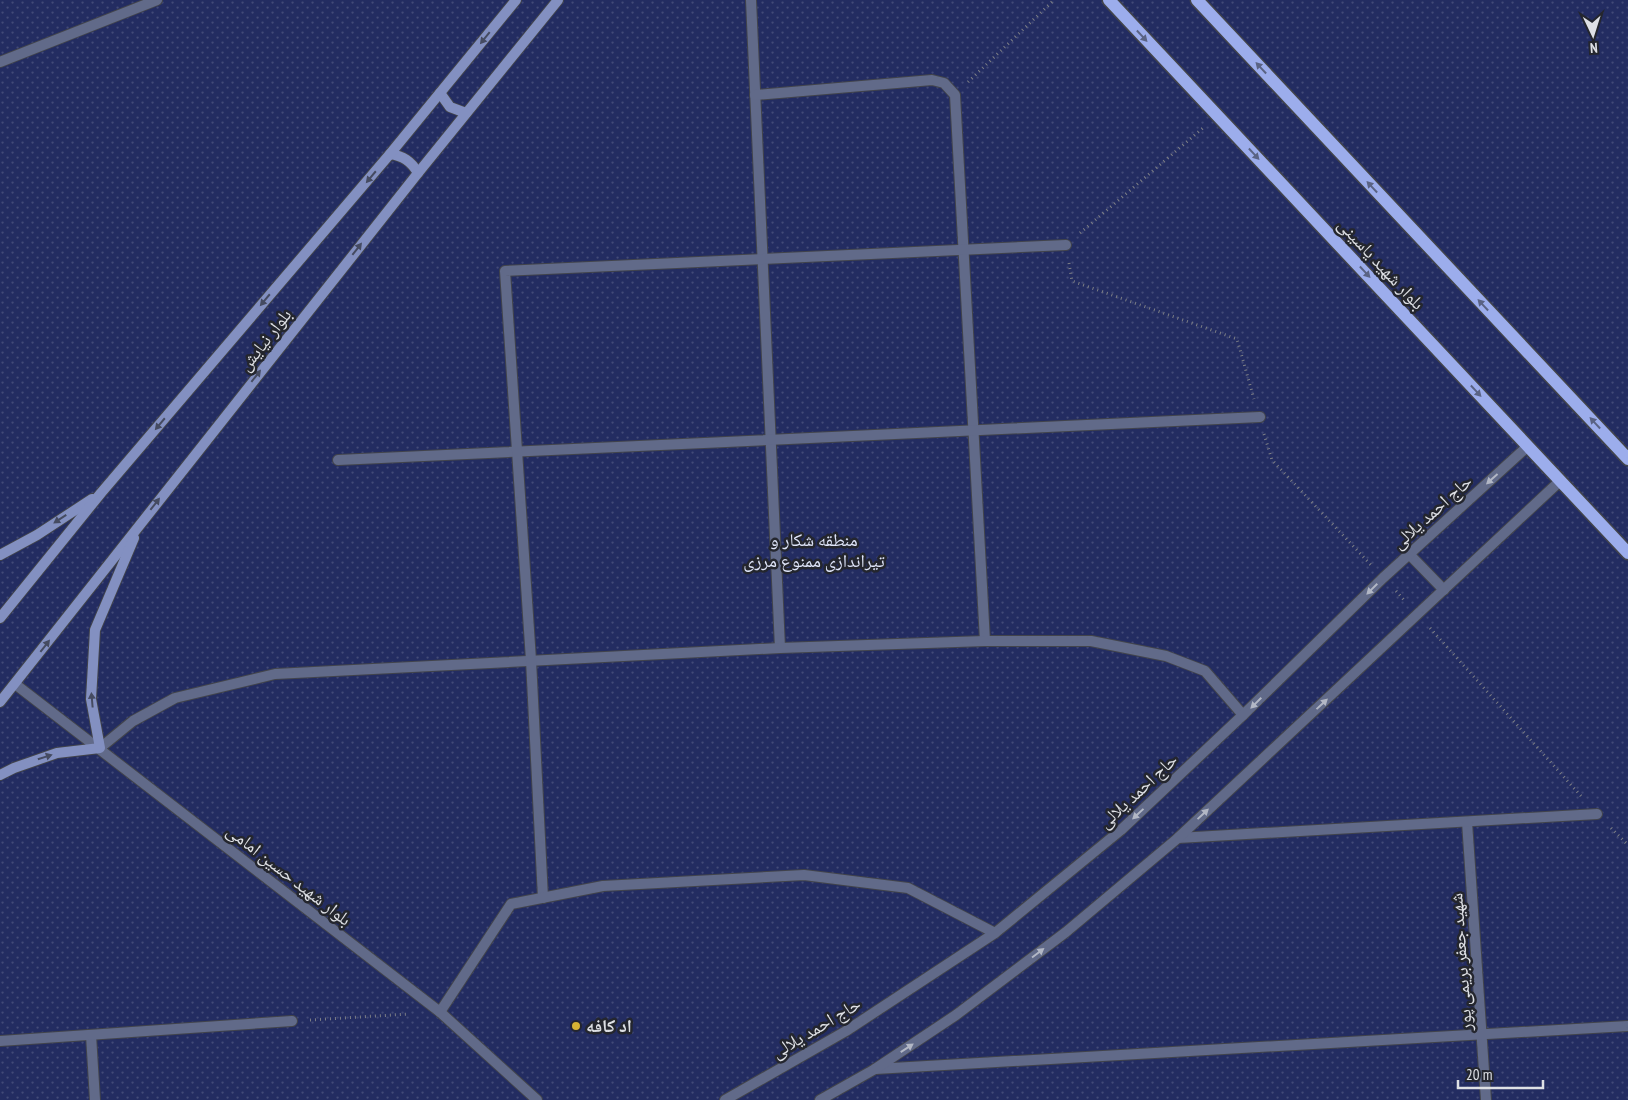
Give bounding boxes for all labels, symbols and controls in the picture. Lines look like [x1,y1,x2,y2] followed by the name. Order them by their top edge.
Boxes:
[1568,10,1618,60] north arrow
[1136,29,1148,41] one-way arrow
[479,31,490,44] one-way arrow
[1590,39,1598,57] text: N
[1255,62,1267,74] one-way arrow
[1248,148,1260,160] one-way arrow
[365,170,376,183] one-way arrow
[1366,181,1378,193] one-way arrow
[1333,213,1430,314] street label: بلوار شهید یاسینی
[352,243,363,256] one-way arrow
[1359,266,1371,278] one-way arrow
[259,294,271,306] one-way arrow
[1477,299,1489,311] one-way arrow
[233,304,296,376] street label: بلوار نیایش
[251,370,262,383] one-way arrow
[1470,385,1482,397] one-way arrow
[154,417,165,430] one-way arrow
[1589,418,1601,430] one-way arrow
[1387,470,1477,554] street label: حاج احمد یلالی
[1486,473,1498,485] one-way arrow
[150,498,161,511] one-way arrow
[54,515,67,524] one-way arrow
[743,528,885,572] park label: منطقه شکار و تیراندازی ممنوع مرزی
[1366,583,1378,595] one-way arrow
[40,639,50,653] one-way arrow
[88,692,96,708] one-way arrow
[1251,697,1263,709] one-way arrow
[1315,698,1327,710] one-way arrow
[1093,748,1183,834] street label: حاج احمد یلالی
[38,753,53,760] one-way arrow
[1132,808,1144,820] one-way arrow
[1196,809,1209,820] one-way arrow
[222,819,356,931] street label: بلوار شهید حسین امامی
[1444,892,1477,1033] street label: شهید جعفر بریمی پور
[1032,948,1045,958] one-way arrow
[767,992,865,1064] street label: حاج احمد یلالی
[586,1014,632,1037] place label: اد کافه
[570,1020,582,1032] marker: اد کافه
[900,1043,913,1053] one-way arrow
[1458,1058,1543,1090] scale bar
[1466,1065,1492,1084] text: 20 m

